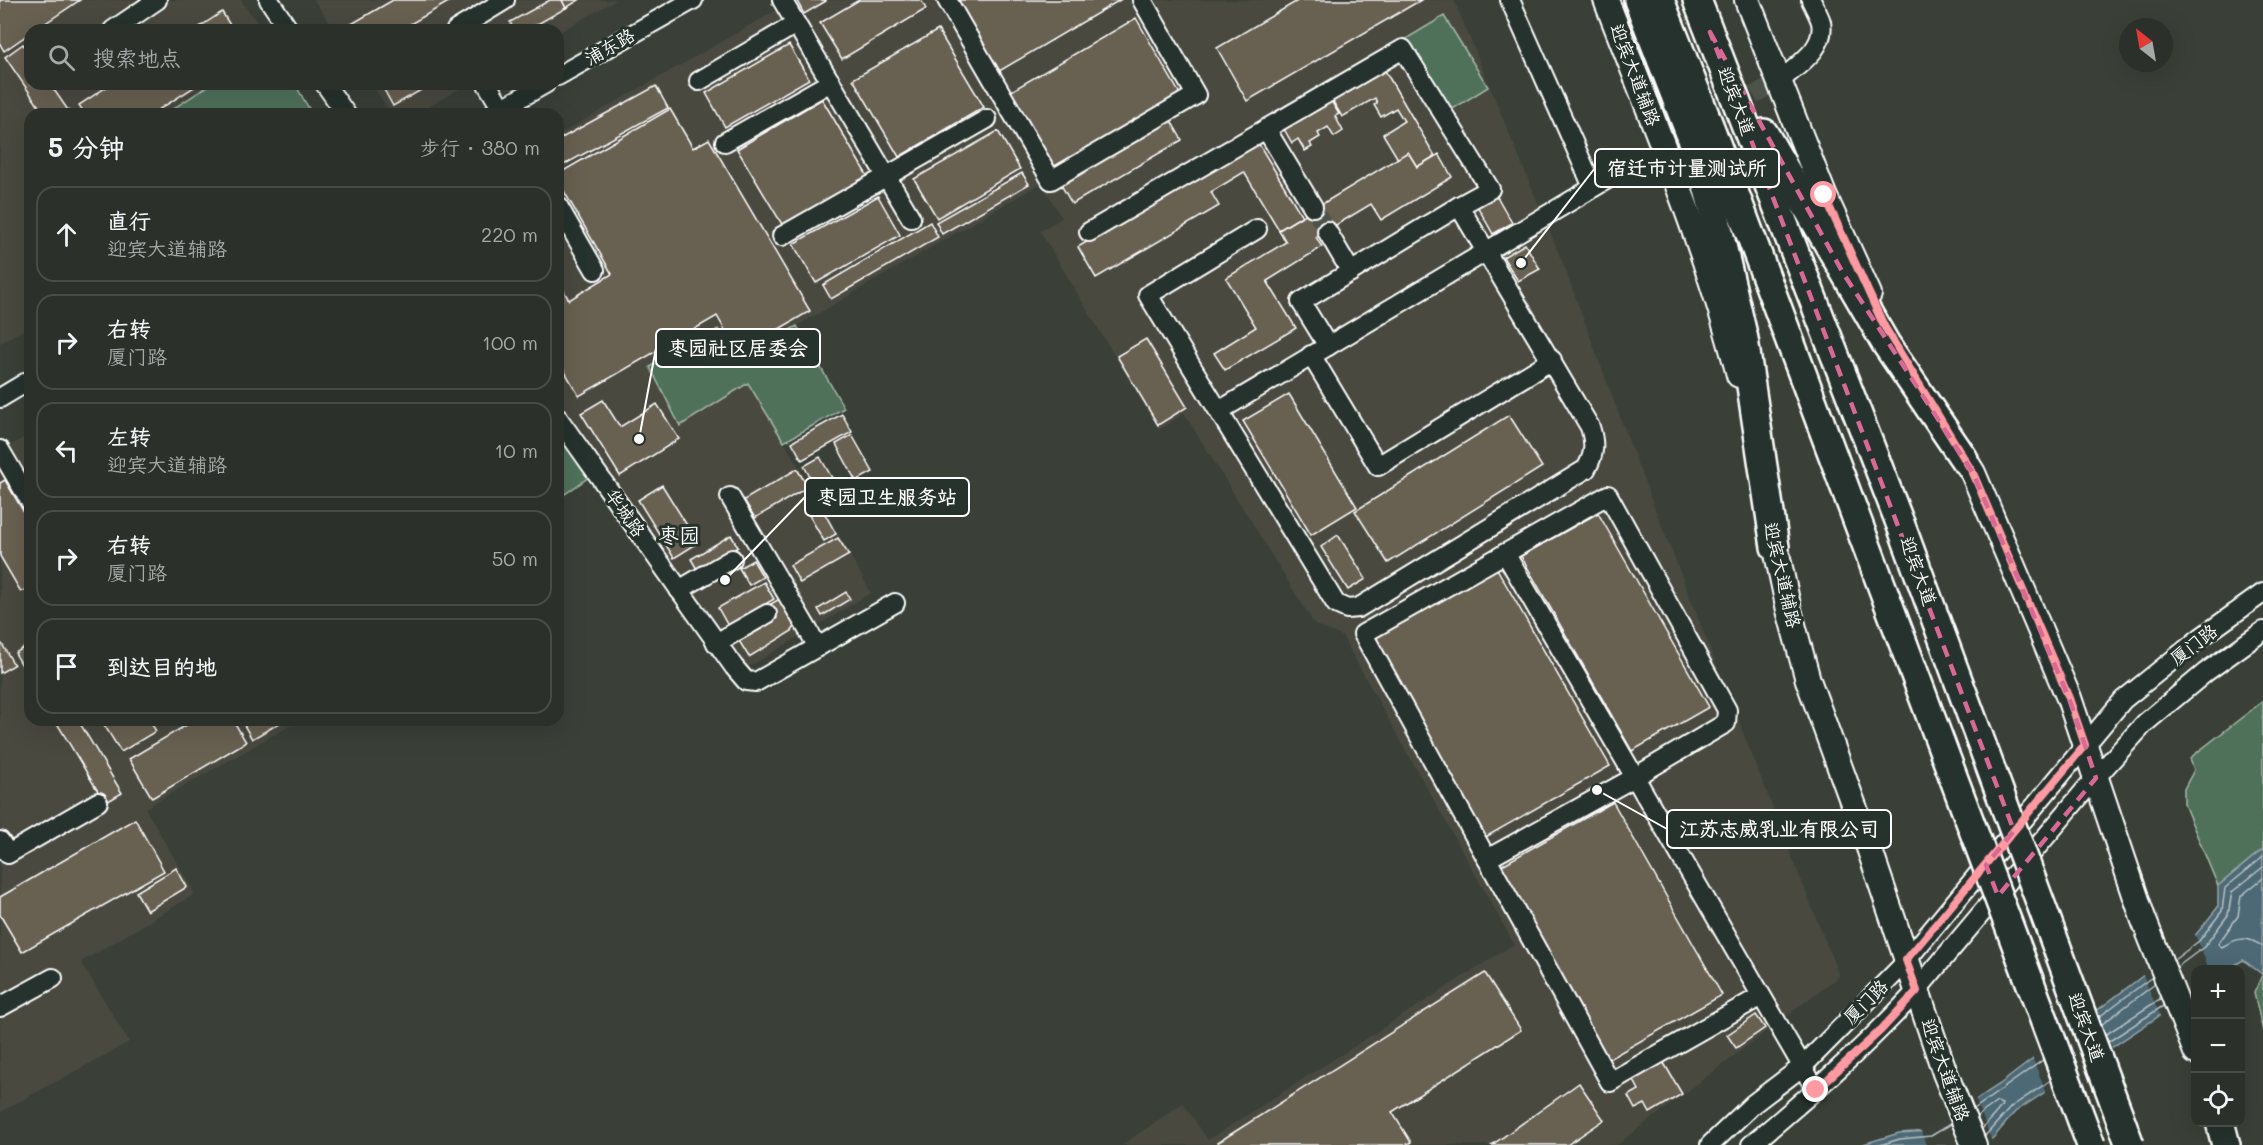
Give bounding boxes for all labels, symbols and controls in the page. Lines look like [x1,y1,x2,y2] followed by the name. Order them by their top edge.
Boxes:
[2119,18,2173,72] north arrow
[1605,20,1666,129] street label: 迎宾大道辅路
[580,22,639,70] street label: 浦东路
[24,24,564,90] search box
[45,41,78,74] icon: search
[93,43,181,72] text: 搜索地点
[1713,63,1761,139] street label: 迎宾大道
[48,130,125,164] text: 5 分钟
[420,134,540,160] text: 步行 · 380 m
[1595,149,1779,187] callout: 宿迁市计量测试所
[1607,154,1767,180] text: 宿迁市计量测试所
[1810,181,1836,207] route start
[107,206,151,235] text: 直行
[50,218,83,251] icon: ahead
[481,221,538,247] text: 220 m
[107,235,227,261] text: 迎宾大道辅路
[107,314,151,343] text: 右转
[50,326,83,359] icon: right
[482,329,538,355] text: 100 m
[656,329,820,367] callout: 枣园社区居委会
[668,334,808,360] text: 枣园社区居委会
[107,343,167,369] text: 厦门路
[107,422,151,451] text: 左转
[50,434,83,467] icon: left
[494,437,538,463] text: 10 m
[107,451,227,477] text: 迎宾大道辅路
[805,478,969,516] callout: 枣园卫生服务站
[601,483,651,541] street label: 华城路
[817,483,957,509] text: 枣园卫生服务站
[1759,519,1807,630] street label: 迎宾大道辅路
[658,521,700,548] district label: 枣园
[107,530,151,559] text: 右转
[1895,533,1943,609] street label: 迎宾大道
[50,542,83,575] icon: right
[492,545,538,571] text: 50 m
[107,559,167,585] text: 厦门路
[2165,618,2222,670] street label: 厦门路
[50,650,83,683] icon: arrive
[107,652,217,681] text: 到达目的地
[1667,810,1891,848] callout: 江苏志威乳业有限公司
[1679,815,1879,841] text: 江苏志威乳业有限公司
[2191,965,2245,1127] map controls
[2191,965,2245,1019] button: +
[1838,974,1893,1029] street label: 厦门路
[2063,989,2111,1065] street label: 迎宾大道
[1916,1015,1976,1125] street label: 迎宾大道辅路
[2191,1019,2245,1073] button: −
[2191,1073,2245,1127] button: locate
[1802,1076,1828,1102] route end

